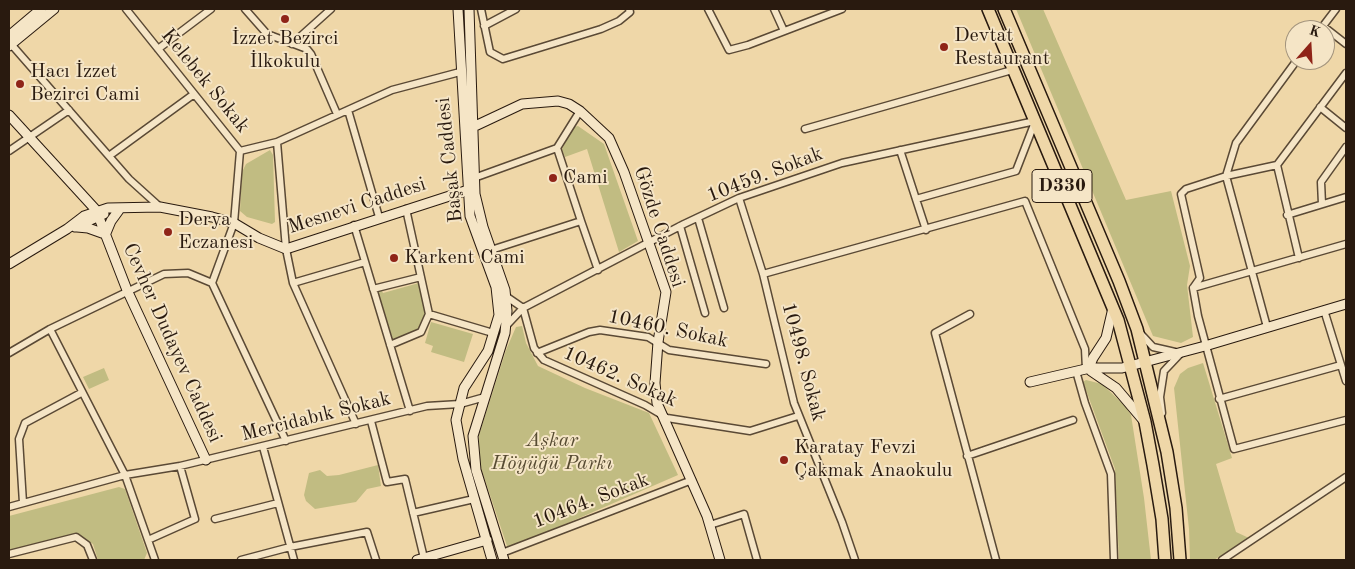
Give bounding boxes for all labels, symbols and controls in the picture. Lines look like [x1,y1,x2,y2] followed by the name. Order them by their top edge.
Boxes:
[279,13,291,25] marker: İzzet Bezirci İlkokulu
[1285,20,1335,70] north arrow
[1307,23,1322,40] text: K
[156,24,254,138] street label: Kelebek Sokak
[954,24,1050,71] place label: Devtat Restaurant
[232,27,338,74] place label: İzzet Bezirci İlkokulu
[938,41,950,53] marker: Devtat Restaurant
[30,60,140,107] place label: Hacı İzzet Bezirci Cami
[14,78,26,90] marker: Hacı İzzet Bezirci Cami
[431,96,469,224] street label: Başak Caddesi
[704,142,826,208] street label: 10459. Sokak
[628,163,690,291] street label: Gözde Caddesi
[563,166,608,190] place label: Cami
[1032,170,1092,202] road number: D330
[285,172,429,240] street label: Mesnevi Caddesi
[547,172,559,184] marker: Cami
[178,208,253,255] place label: Derya Eczanesi
[162,226,174,238] marker: Derya Eczanesi
[117,240,227,446] street label: Cevher Dudayev Caddesi
[404,246,525,270] place label: Karkent Cami
[388,252,400,264] marker: Karkent Cami
[776,300,830,424] street label: 10498. Sokak
[606,305,730,353] street label: 10460. Sokak
[559,341,681,413] street label: 10462. Sokak
[239,387,393,447] street label: Mercidabık Sokak
[491,429,613,476] park label: Aşkar Höyüğü Parkı
[794,436,952,483] place label: Karatay Fevzi Çakmak Anaokulu
[778,454,790,466] marker: Karatay Fevzi Çakmak Anaokulu
[530,468,652,534] street label: 10464. Sokak

